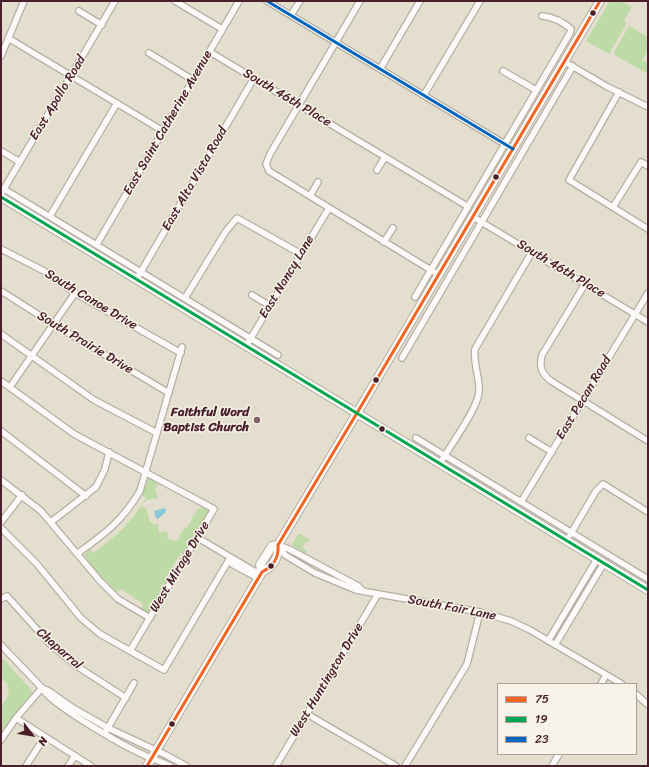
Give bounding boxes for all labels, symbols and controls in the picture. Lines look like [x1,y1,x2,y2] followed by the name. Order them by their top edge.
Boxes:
[588,8,598,18] unlabelled marker
[120,48,216,198] street label: East Saint Catherine Avenue
[27,53,89,143] street label: East Apollo Road
[240,65,334,131] street label: South 46th Place
[159,124,231,234] street label: East Alta Vista Road
[491,172,501,182] unlabelled marker
[256,233,318,321] street label: East Nancy Lane
[514,236,608,302] street label: South 46th Place
[42,266,140,334] street label: South Canoe Drive
[34,308,136,378] street label: South Prairie Drive
[553,353,615,443] street label: East Pecan Road
[371,375,381,385] unlabelled marker
[163,405,249,436] place label: Faithful Word Baptist Church
[252,415,262,425] marker: Faithful Word Baptist Church
[377,424,387,434] unlabelled marker
[147,519,213,615] street label: West Mirage Drive
[266,561,276,571] unlabelled marker
[406,592,498,624] street label: South Fair Lane
[287,620,367,740] street label: West Huntington Drive
[33,625,85,673] street label: Chaparral
[497,683,637,755] legend
[535,688,549,710] text: 75
[535,708,548,730] text: 19
[12,715,52,755] north arrow
[167,719,177,729] unlabelled marker
[535,728,549,750] text: 23
[33,733,53,750] text: N

